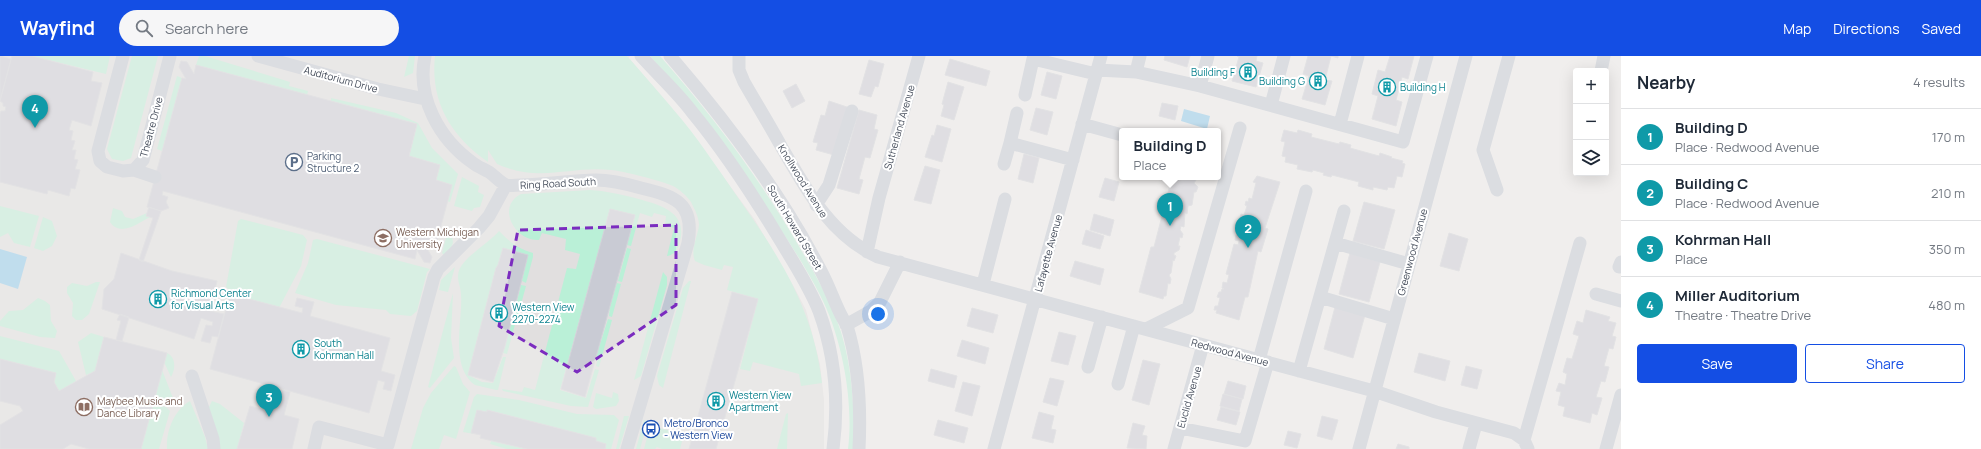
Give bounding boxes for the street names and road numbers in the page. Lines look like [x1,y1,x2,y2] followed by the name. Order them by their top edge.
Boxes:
[302,62,380,96] street label: Auditorium Drive
[880,83,918,171] street label: Sutherland Avenue
[136,95,166,159] street label: Theatre Drive
[775,142,831,220] street label: Knollwood Avenue
[520,174,596,192] street label: Ring Road South
[764,182,826,272] street label: South Howard Street
[1394,207,1430,297] street label: Greenwood Avenue
[1031,213,1065,293] street label: Lafayette Avenue
[1190,335,1270,369] street label: Redwood Avenue
[1173,364,1205,430] street label: Euclid Avenue

